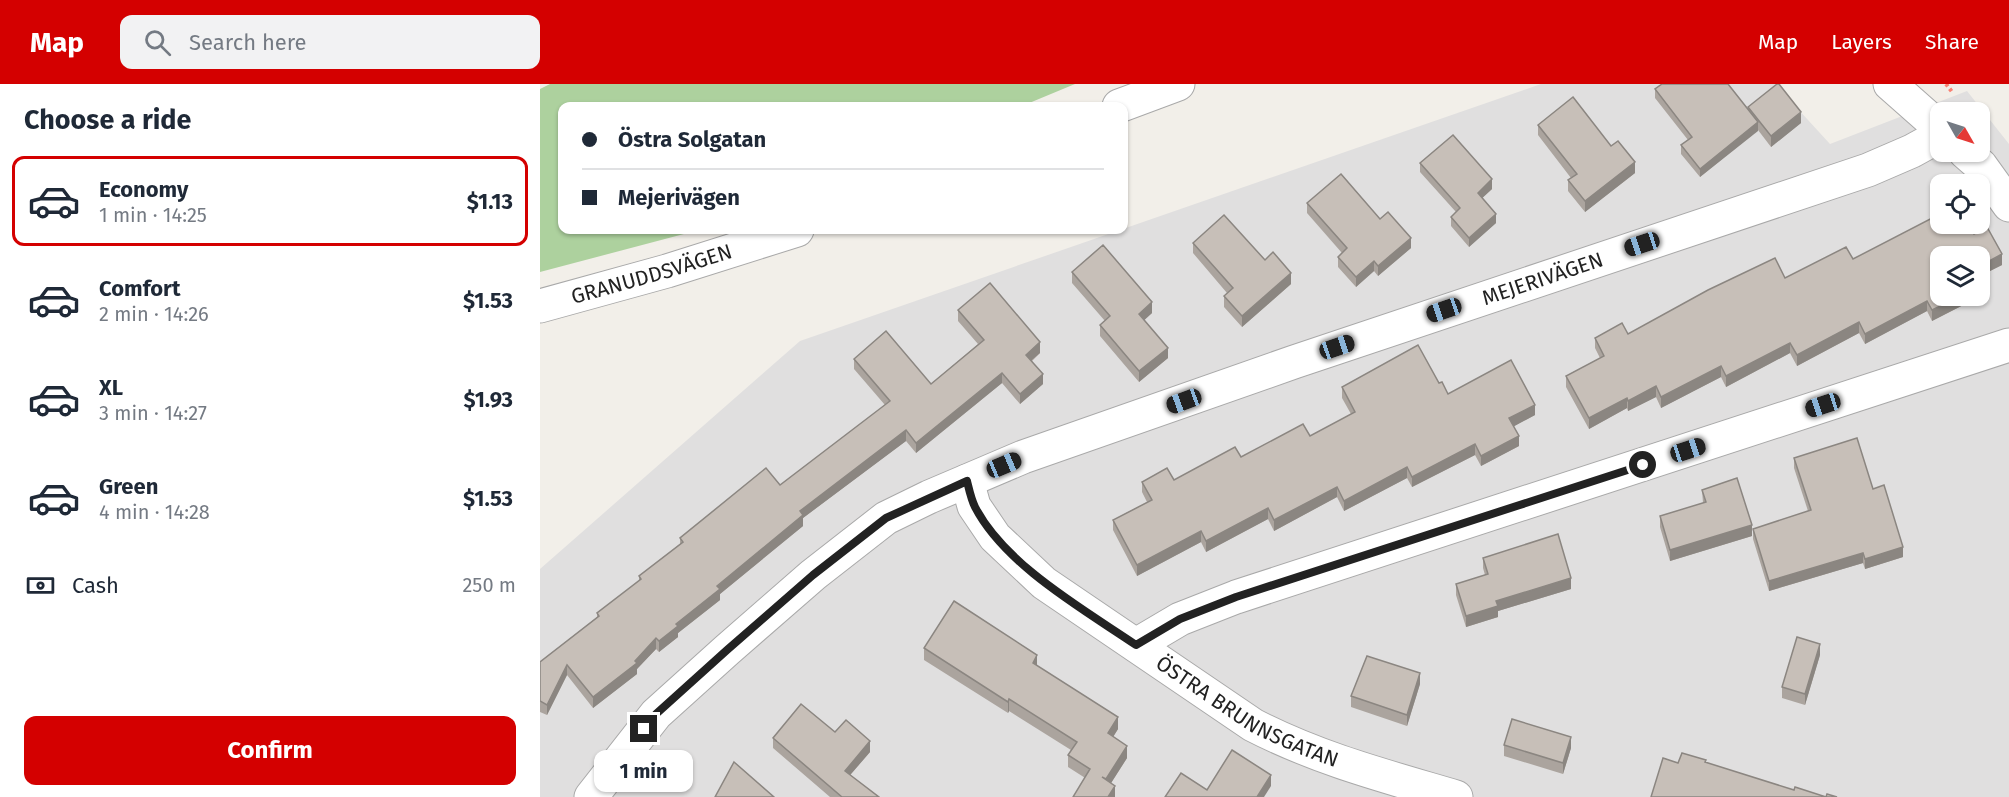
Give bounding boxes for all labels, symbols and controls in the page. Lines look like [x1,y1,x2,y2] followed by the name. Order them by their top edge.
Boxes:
[120,15,540,69] search box
[30,26,84,59] text: Map
[141,26,174,59] icon: search
[189,29,307,56] text: Search here
[1758,29,1798,55] text: Map
[1831,29,1892,55] text: Layers
[1925,29,1979,55] text: Share
[1930,102,1990,162] north arrow
[1930,102,1990,306] map controls
[24,104,191,136] text: Choose a ride
[618,126,766,153] text: Östra Solgatan
[27,174,81,228] icon: car
[1930,174,1990,234] button: locate
[99,176,188,203] text: Economy
[618,184,740,211] text: Mejerivägen
[467,188,513,215] text: $1.13
[99,203,207,227] text: 1 min · 14:25
[1622,230,1662,258] car
[568,238,735,310] street label: GRANUDDSVÄGEN
[1930,246,1990,306] button: layers
[1479,247,1606,311] street label: MEJERIVÄGEN
[27,273,81,327] icon: car
[99,275,180,302] text: Comfort
[463,287,513,314] text: $1.53
[1424,296,1464,324] car
[99,302,209,326] text: 2 min · 14:26
[1317,333,1357,361] car
[27,372,81,426] icon: car
[99,374,123,401] text: XL
[463,386,513,413] text: $1.93
[1164,386,1204,416] car
[1803,391,1843,419] car
[99,401,207,425] text: 3 min · 14:27
[1668,436,1708,464] car
[984,450,1024,480] car
[1629,451,1656,478] route start
[27,471,81,525] icon: car
[99,473,158,500] text: Green
[463,485,513,512] text: $1.53
[99,500,210,524] text: 4 min · 14:28
[24,569,57,602] icon: cash
[72,572,119,599] text: Cash
[462,573,516,597] text: 250 m
[1151,650,1342,773] street label: ÖSTRA BRUNNSGATAN
[630,715,657,742] route end
[24,716,516,785] button: Confirm
[594,750,694,792] callout: 1 min
[619,759,668,783] text: 1 min

